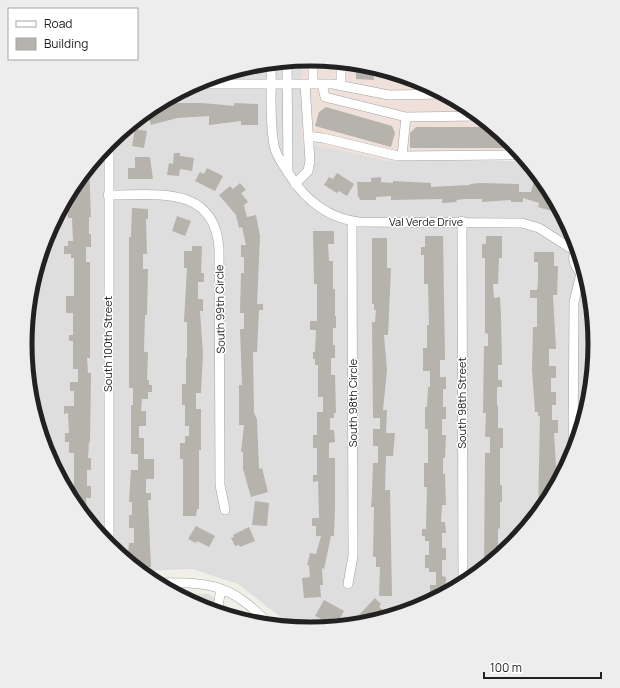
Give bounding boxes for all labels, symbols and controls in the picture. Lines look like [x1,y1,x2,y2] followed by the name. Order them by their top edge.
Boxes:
[8,8,138,60] legend
[44,15,72,32] text: Road
[44,35,88,52] text: Building
[389,214,464,229] street label: Val Verde Drive
[211,264,228,354] street label: South 99th Circle
[100,296,115,392] street label: South 100th Street
[454,357,469,449] street label: South 98th Street
[345,358,360,447] street label: South 98th Circle
[484,654,601,680] scale bar
[490,659,522,676] text: 100 m

